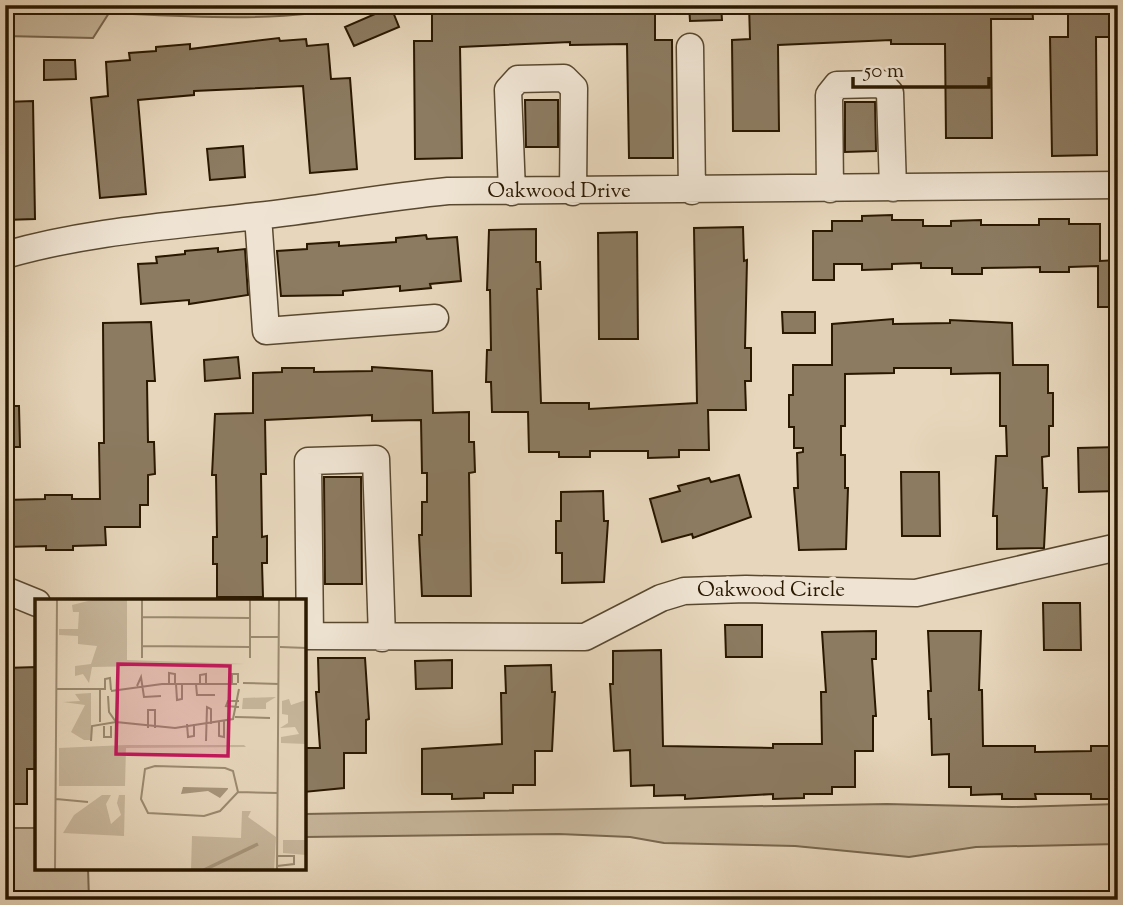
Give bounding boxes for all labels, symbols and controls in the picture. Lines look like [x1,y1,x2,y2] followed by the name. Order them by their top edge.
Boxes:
[853,46,990,90] scale bar
[863,57,904,87] text: 50 m
[487,177,631,207] street label: Oakwood Drive
[697,576,845,606] street label: Oakwood Circle
[35,599,306,870] inset map

